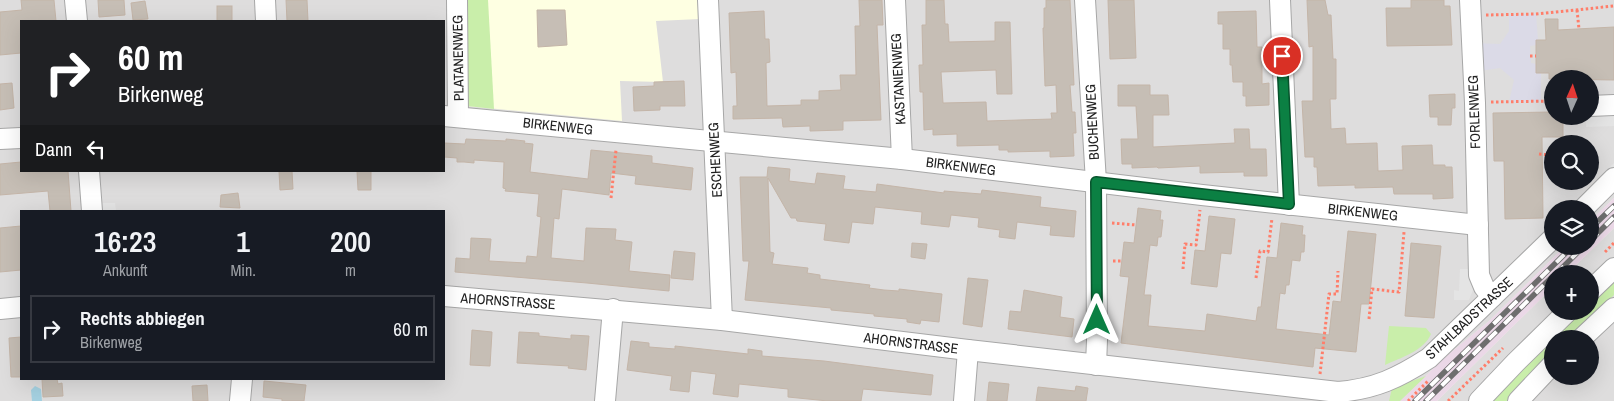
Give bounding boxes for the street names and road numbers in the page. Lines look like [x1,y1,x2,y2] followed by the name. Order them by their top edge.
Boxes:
[448,15,468,101] street label: PLATANENWEG
[887,33,909,125] street label: KASTANIENWEG
[1464,75,1484,149] street label: FORLENWEG
[1081,84,1103,160] street label: BUCHENWEG
[522,113,594,139] street label: BIRKENWEG
[704,122,726,198] street label: ESCHENWEG
[925,153,997,179] street label: BIRKENWEG
[1327,199,1399,225] street label: BIRKENWEG
[1421,273,1517,363] street label: STAHLBADSTRASSE
[459,289,556,313] street label: AHORNSTRASSE
[862,328,959,358] street label: AHORNSTRASSE

